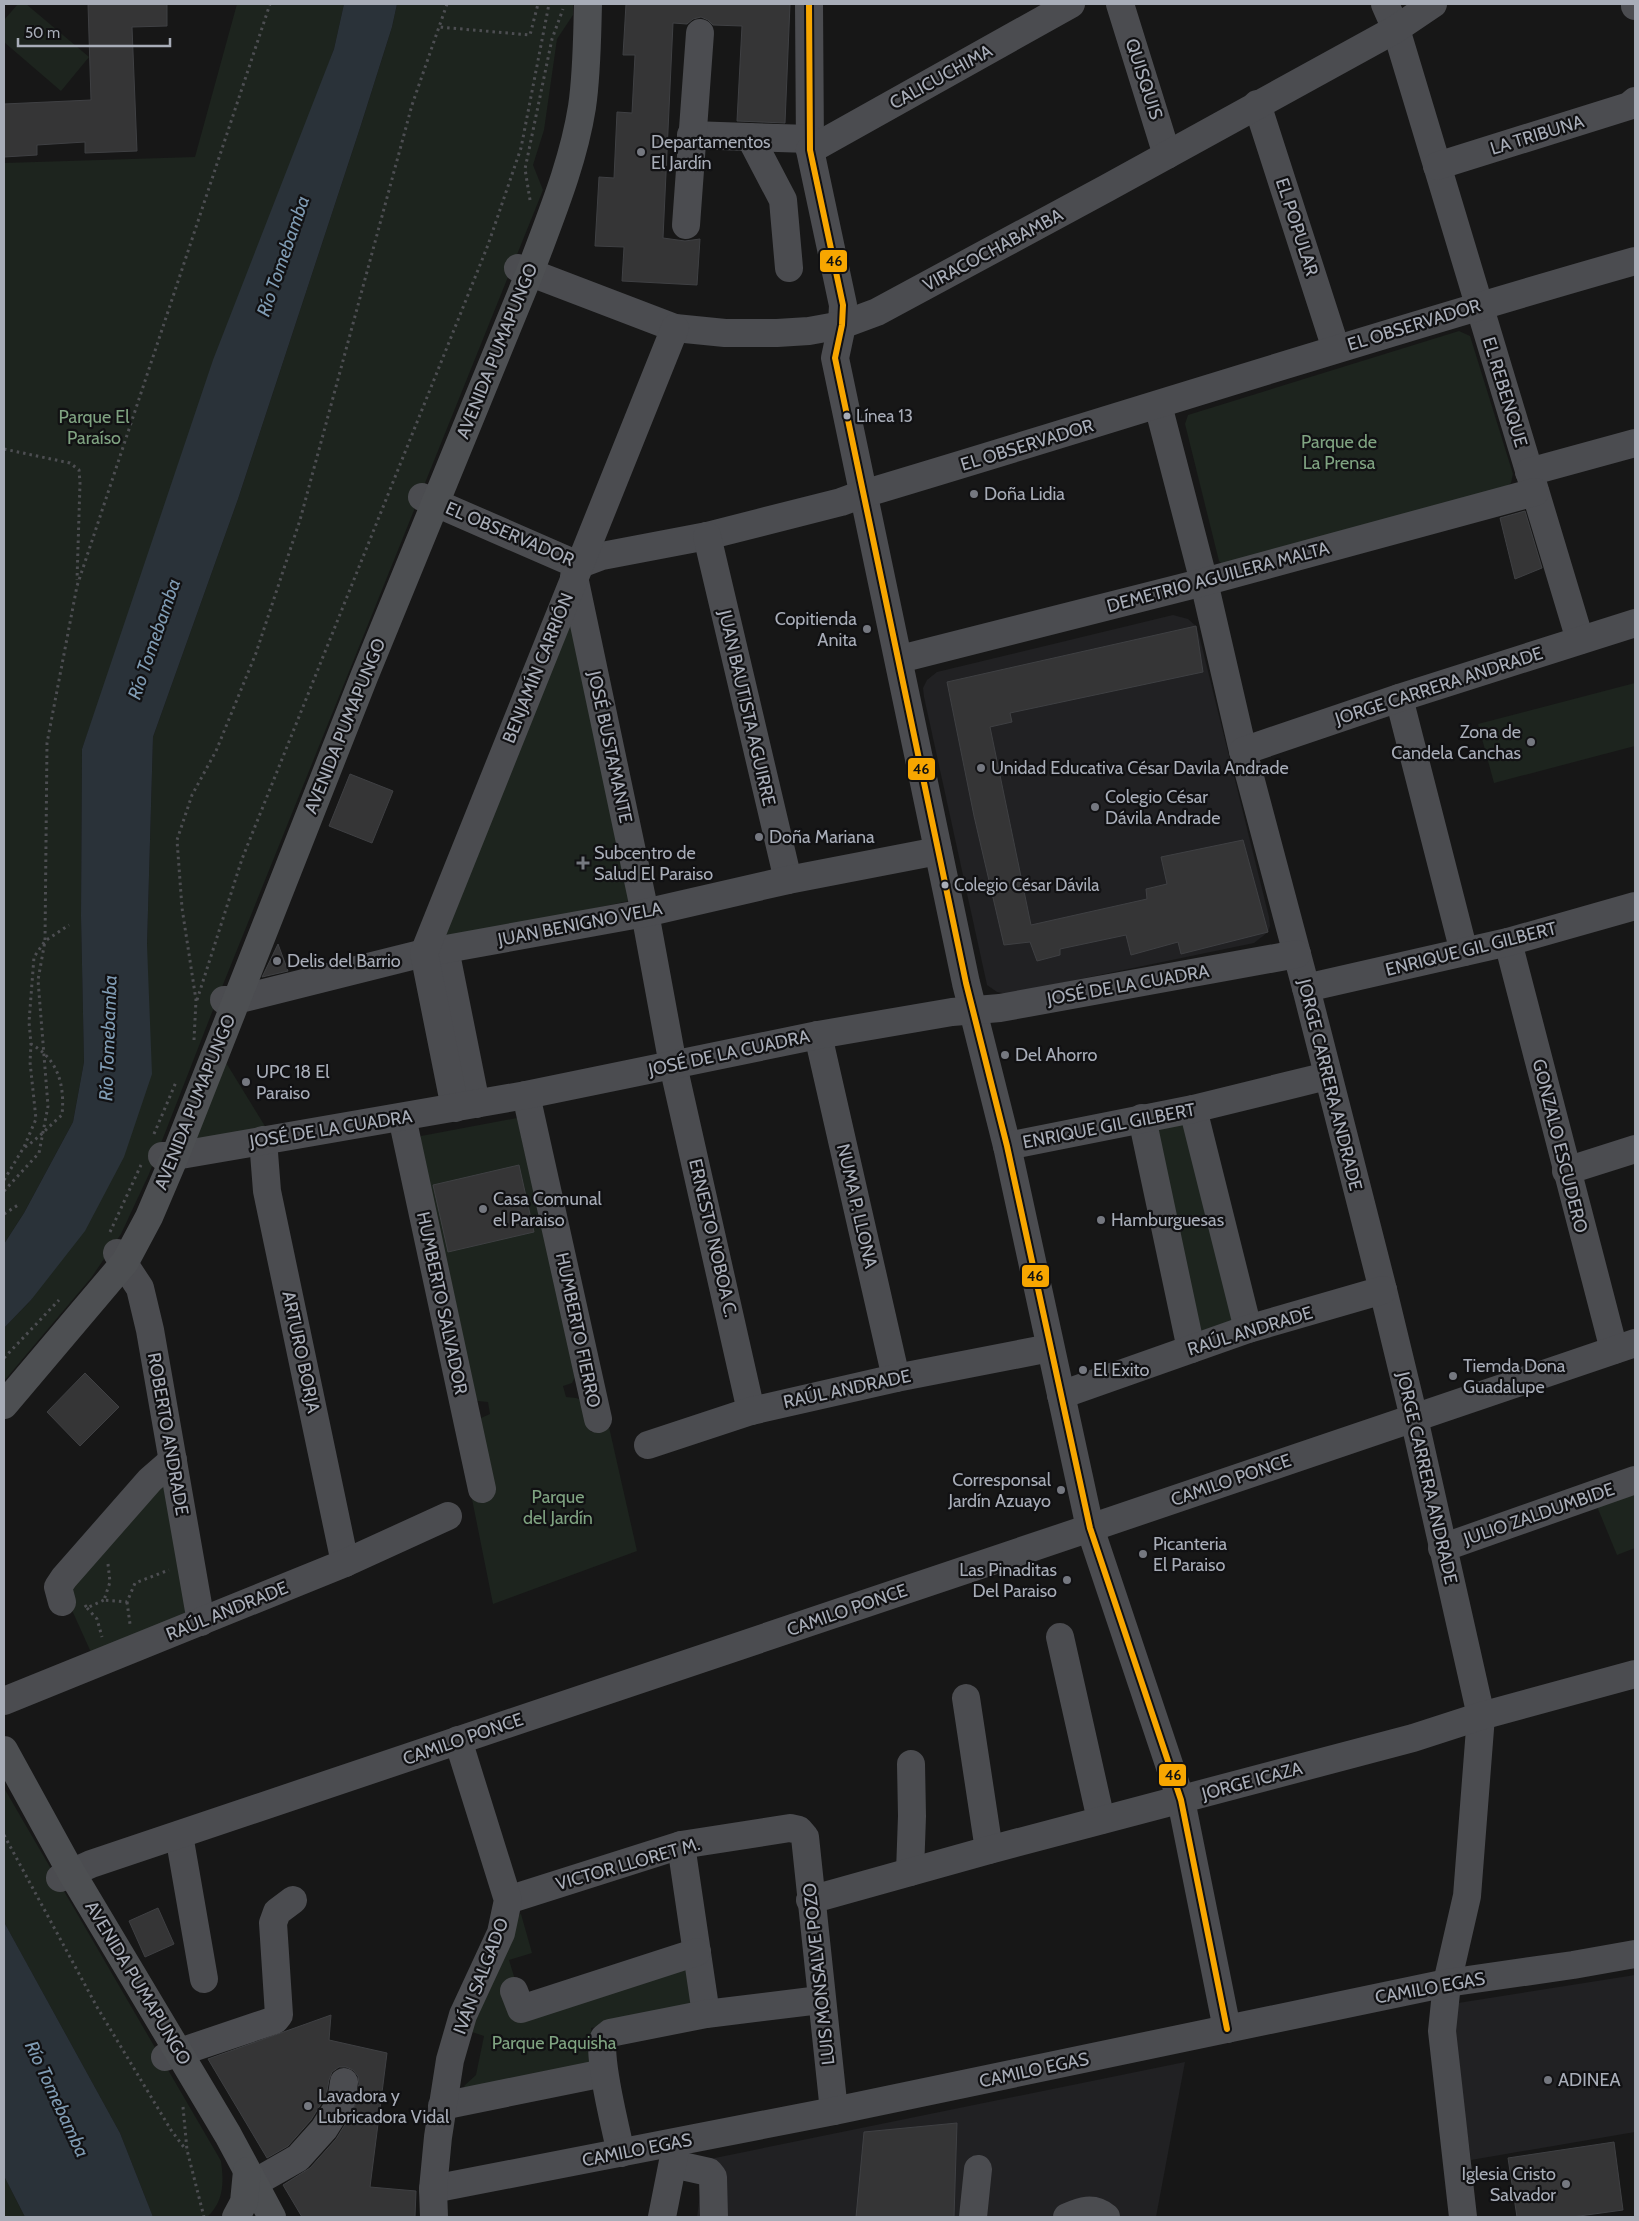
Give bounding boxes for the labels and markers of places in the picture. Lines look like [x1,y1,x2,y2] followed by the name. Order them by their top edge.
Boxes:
[651,131,771,174] place label: Departamentos El Jardín
[635,146,647,158] marker: Departamentos El Jardín
[856,406,913,426] place label: Línea 13
[842,411,852,421] marker: Línea 13
[984,483,1065,505] place label: Doña Lidia
[968,488,980,500] marker: Doña Lidia
[775,608,857,651] place label: Copitienda Anita
[861,623,873,635] marker: Copitienda Anita
[1391,721,1521,764] place label: Zona de Candela Canchas
[1525,736,1537,748] marker: Zona de Candela Canchas
[991,757,1289,779] place label: Unidad Educativa César Davila Andrade
[975,762,987,774] marker: Unidad Educativa César Davila Andrade
[1105,786,1220,829] place label: Colegio César Dávila Andrade
[1089,801,1101,813] marker: Colegio César Dávila Andrade
[769,826,875,848] place label: Doña Mariana
[753,831,765,843] marker: Doña Mariana
[594,842,713,885] place label: Subcentro de Salud El Paraiso
[576,856,590,870] marker: Subcentro de Salud El Paraiso
[954,875,1100,895] place label: Colegio César Dávila
[940,880,950,890] marker: Colegio César Dávila
[287,950,401,972] place label: Delis del Barrio
[271,955,283,967] marker: Delis del Barrio
[1015,1044,1097,1066] place label: Del Ahorro
[999,1049,1011,1061] marker: Del Ahorro
[256,1061,330,1104] place label: UPC 18 El Paraiso
[240,1076,252,1088] marker: UPC 18 El Paraiso
[493,1188,603,1231] place label: Casa Comunal el Paraiso
[477,1203,489,1215] marker: Casa Comunal el Paraiso
[1111,1209,1224,1231] place label: Hamburguesas
[1095,1214,1107,1226] marker: Hamburguesas
[1463,1355,1566,1398] place label: Tiemda Dona Guadalupe
[1093,1359,1150,1381] place label: El Exito
[1077,1364,1089,1376] marker: El Exito
[1447,1370,1459,1382] marker: Tiemda Dona Guadalupe
[947,1469,1052,1512] place label: Corresponsal Jardín Azuayo
[1055,1484,1067,1496] marker: Corresponsal Jardín Azuayo
[1153,1533,1227,1576] place label: Picanteria El Paraiso
[1137,1548,1149,1560] marker: Picanteria El Paraiso
[959,1559,1057,1602] place label: Las Pinaditas Del Paraiso
[1061,1574,1073,1586] marker: Las Pinaditas Del Paraiso
[1558,2069,1621,2091] place label: ADINEA
[1542,2074,1554,2086] marker: ADINEA
[318,2085,450,2128] place label: Lavadora y Lubricadora Vidal
[302,2100,314,2112] marker: Lavadora y Lubricadora Vidal
[1462,2163,1556,2206] place label: Iglesia Cristo Salvador
[1560,2178,1572,2190] marker: Iglesia Cristo Salvador

